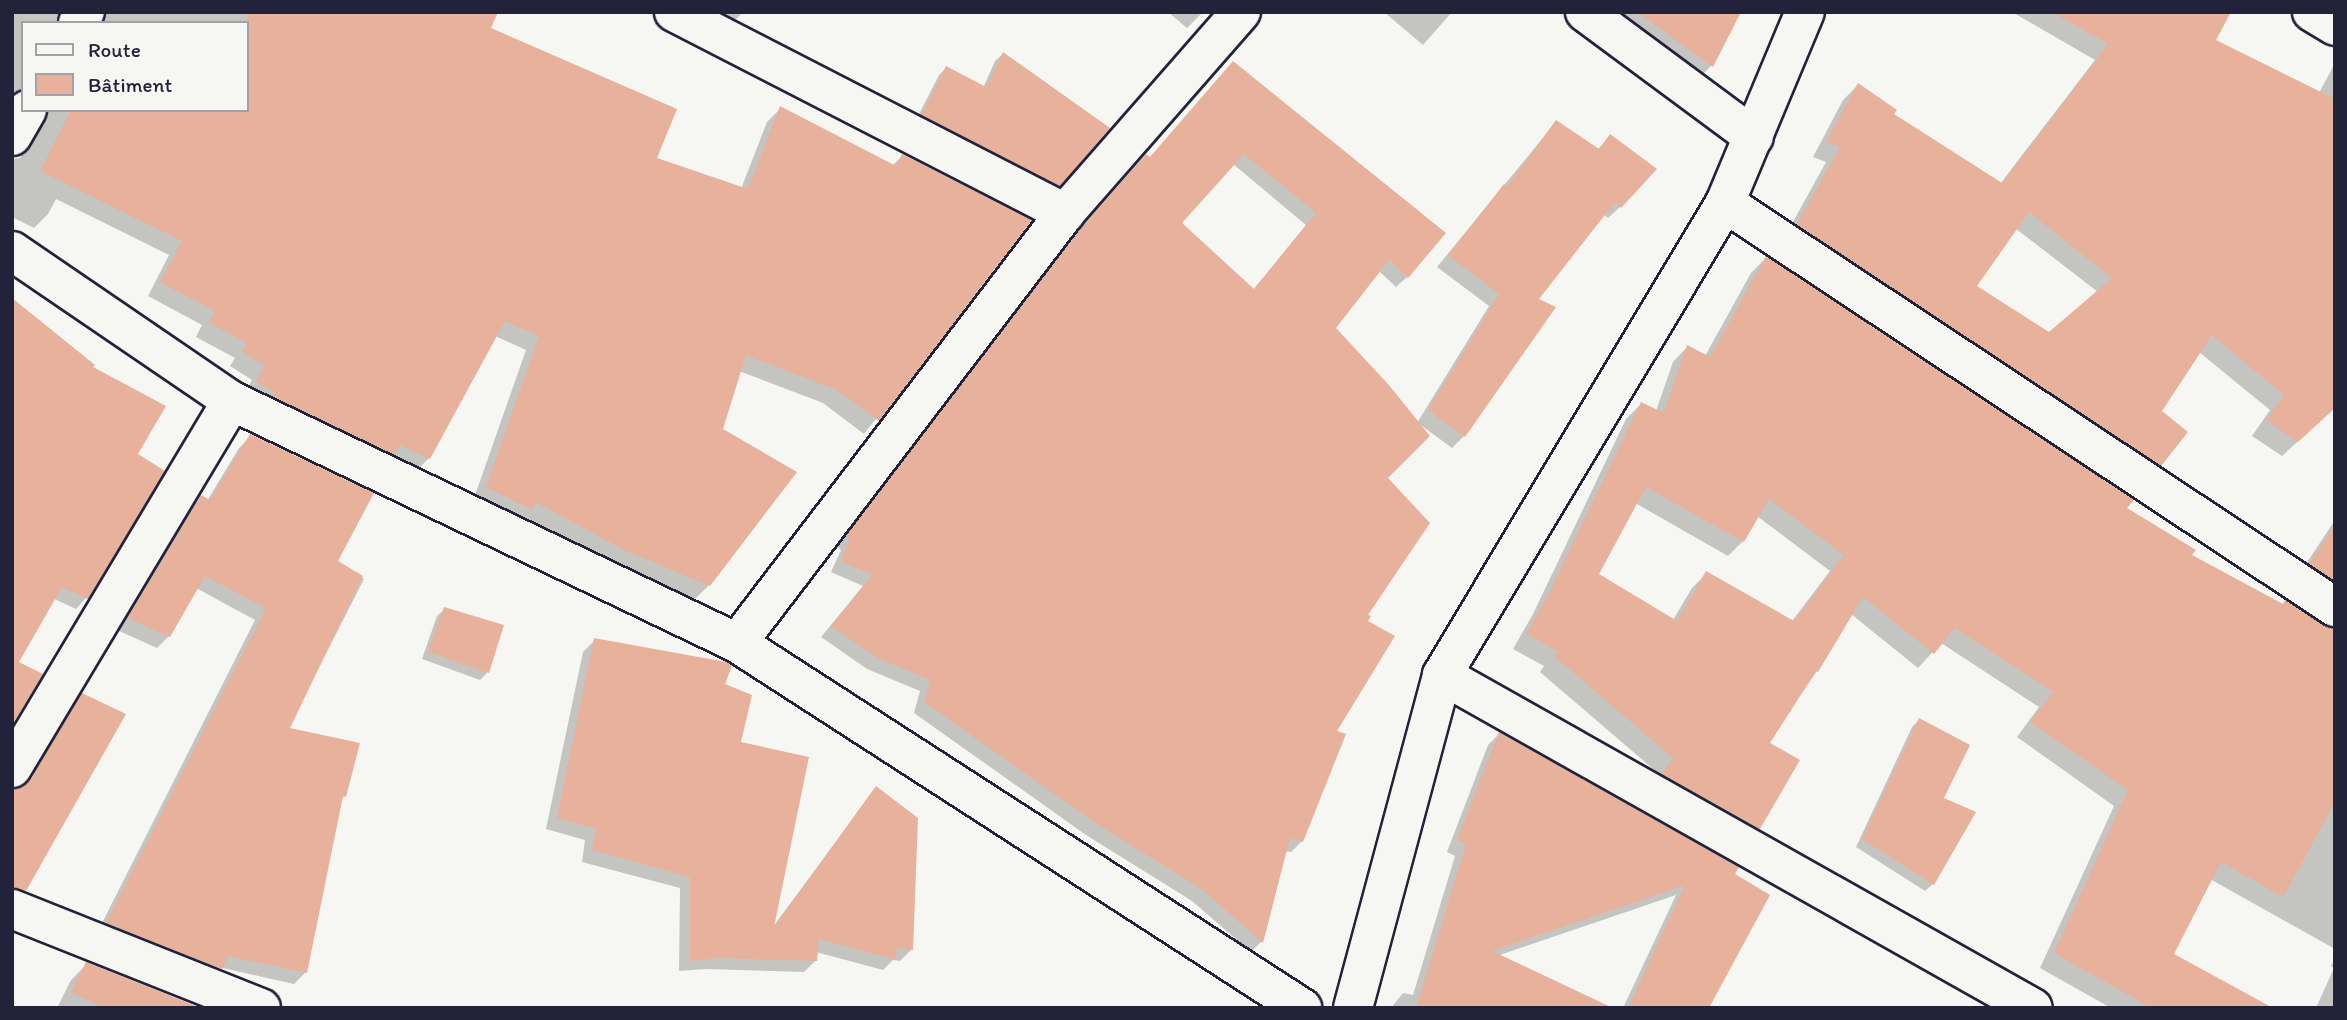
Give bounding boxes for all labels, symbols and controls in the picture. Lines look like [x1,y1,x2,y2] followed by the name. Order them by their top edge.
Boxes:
[21,21,248,112] legend
[88,37,141,62] text: Route
[88,72,172,97] text: Bâtiment

